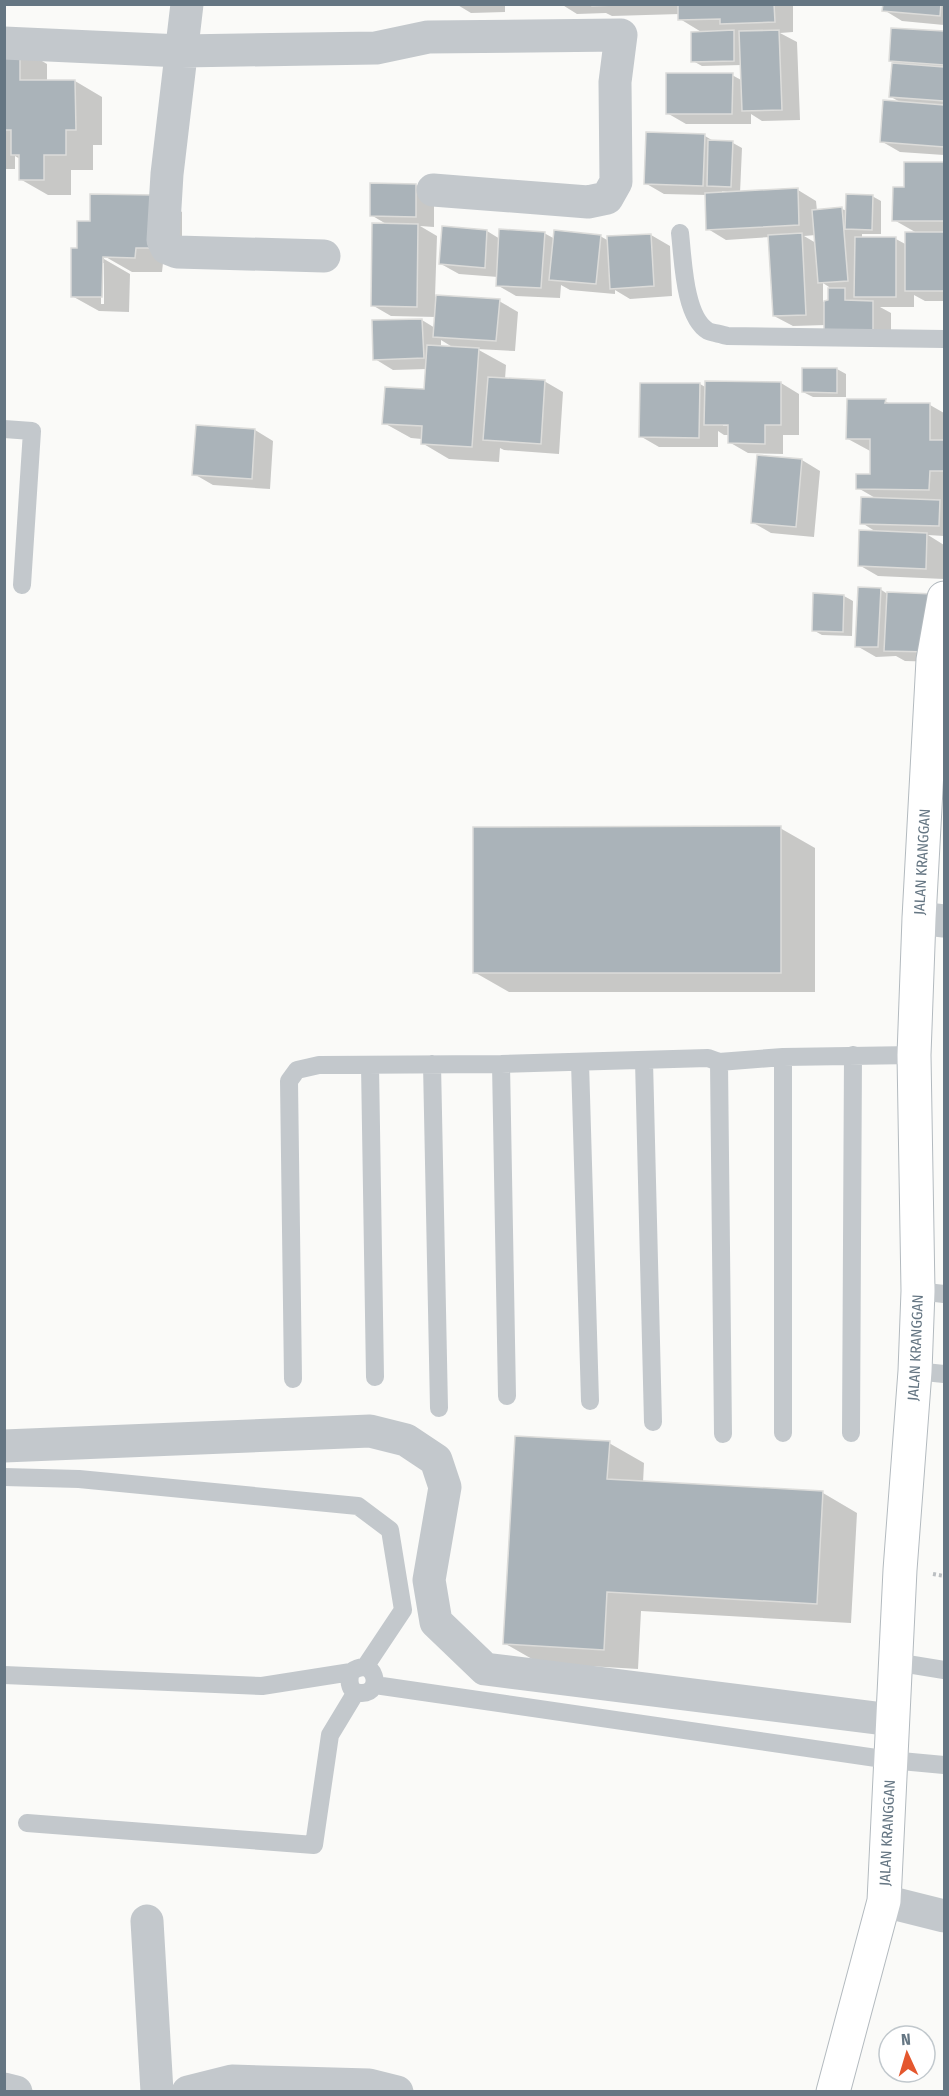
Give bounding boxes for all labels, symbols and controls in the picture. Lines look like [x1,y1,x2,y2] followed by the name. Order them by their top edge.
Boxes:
[910,808,934,916] street label: JALAN KRANGGAN
[904,1294,927,1402] street label: JALAN KRANGGAN
[876,1779,899,1886] street label: JALAN KRANGGAN
[877,2024,937,2084] north arrow
[901,2030,911,2049] text: N

